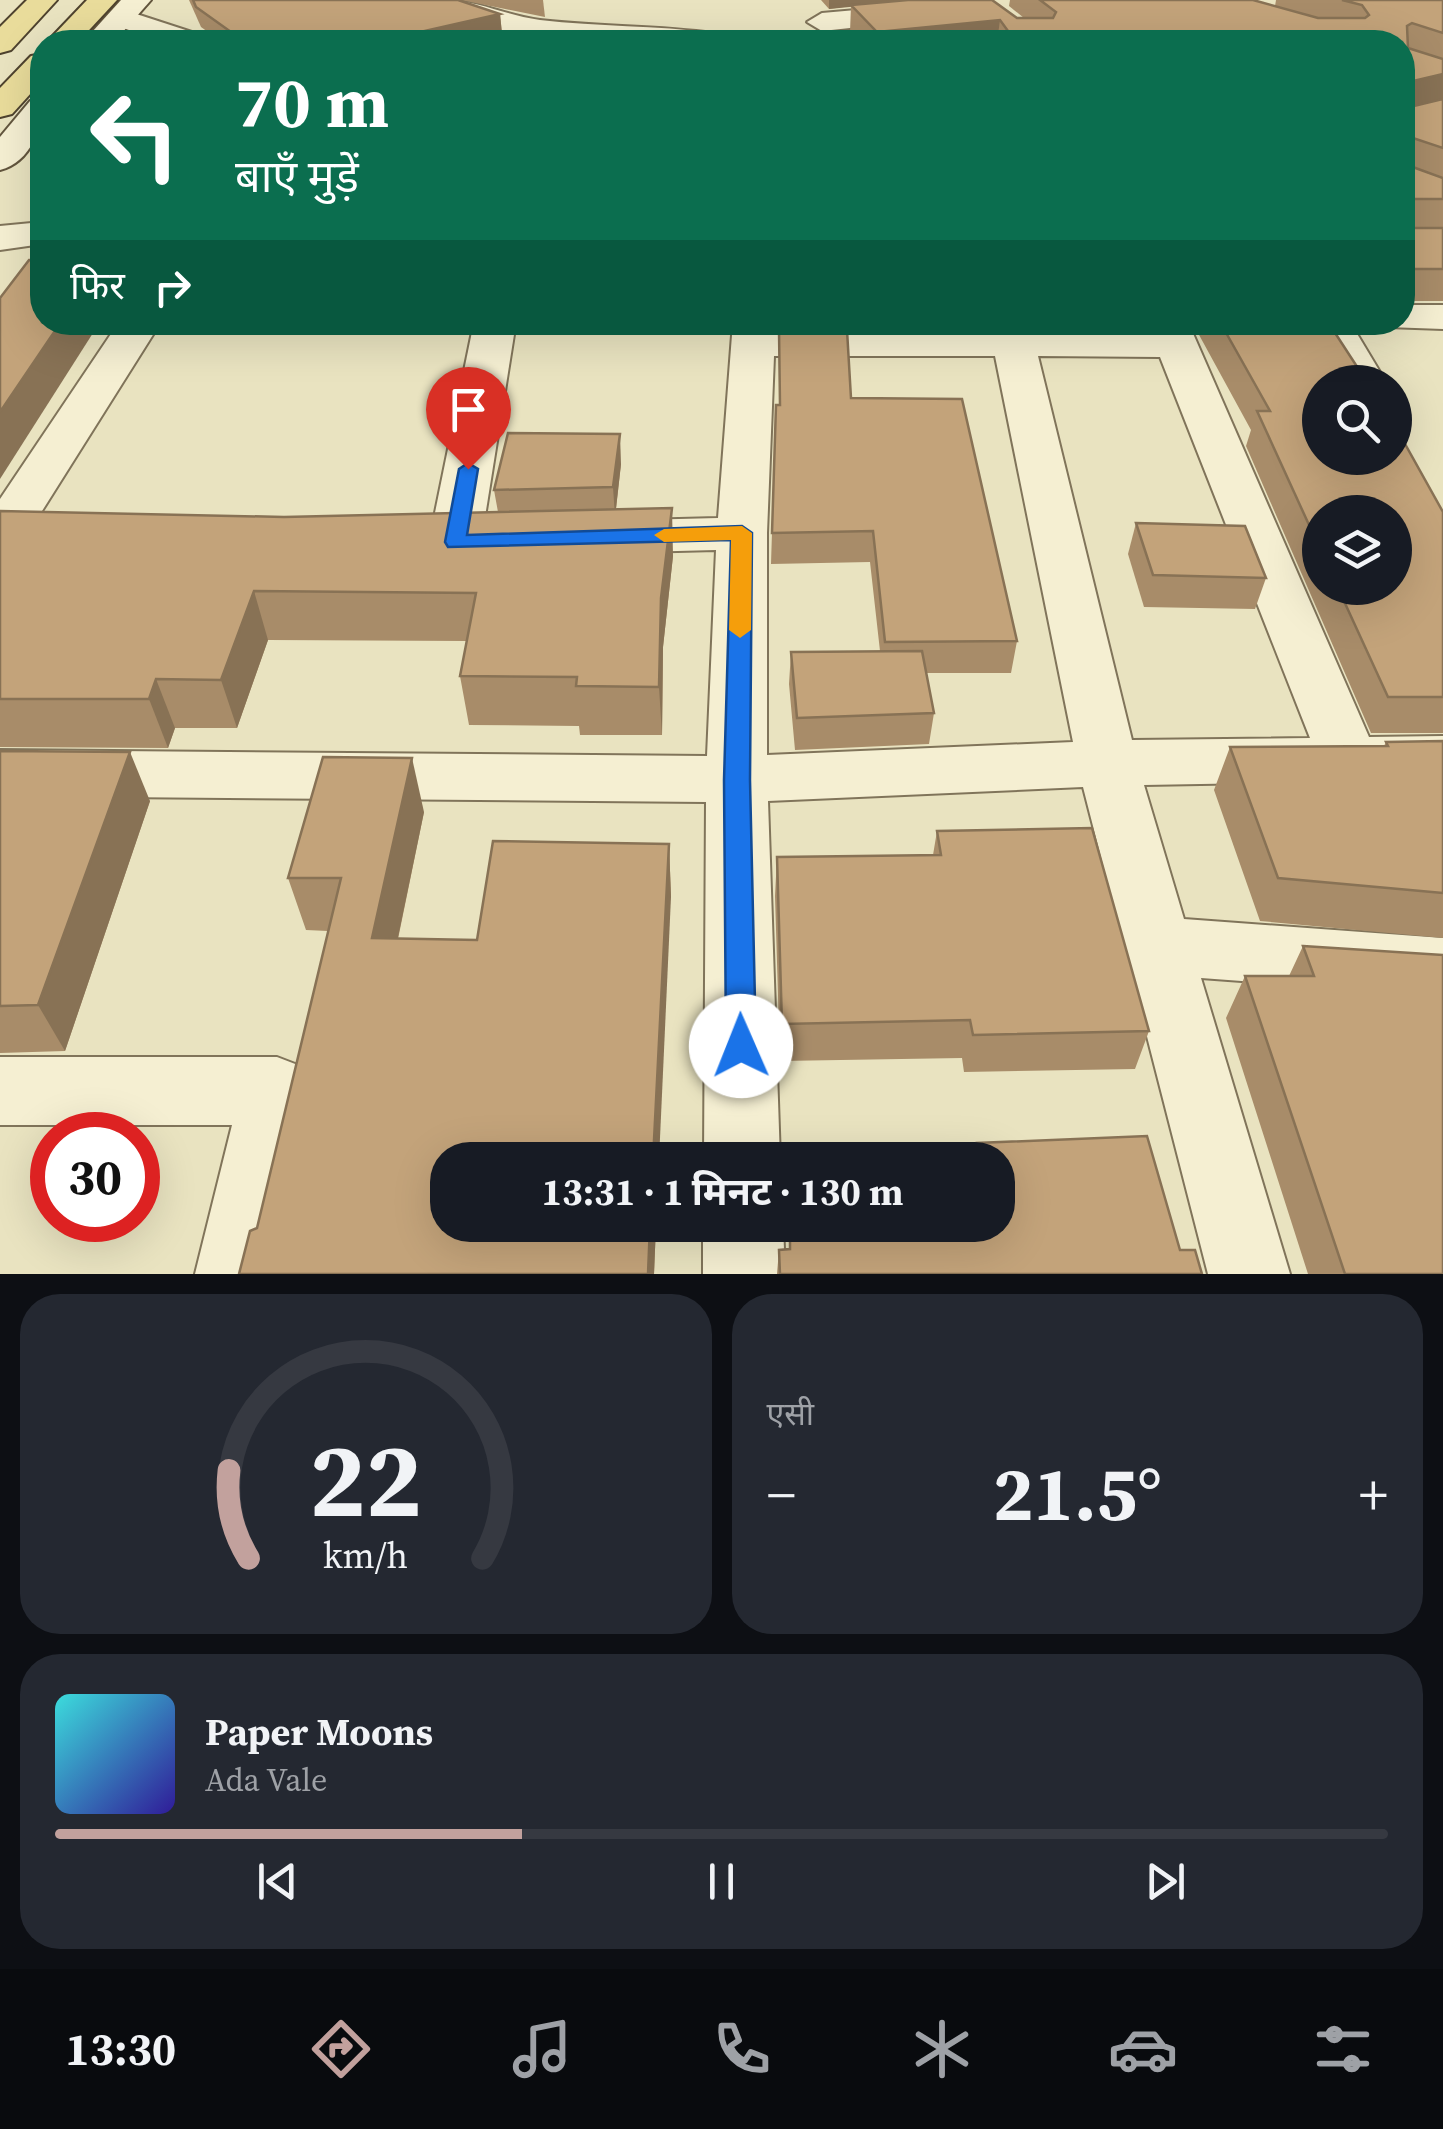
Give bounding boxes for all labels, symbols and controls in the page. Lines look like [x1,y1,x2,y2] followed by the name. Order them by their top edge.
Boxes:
[235,54,389,150] text: 70 m
[70,70,200,200] icon: left
[235,145,359,207] text: बाएँ मुड़ें
[70,260,125,312] text: फिर
[145,260,200,315] icon: right
[1302,365,1412,605] map controls
[1302,365,1412,475] button: search
[426,367,511,470] pin
[441,382,496,437] icon: arrive
[1302,495,1412,605] button: layers
[689,994,793,1098] position arrow
[30,1112,160,1242] speed limit sign: 30
[542,1166,904,1218] text: 13:31 · 1 मिनट · 130 m
[767,1392,814,1436] text: एसी
[309,1408,422,1551] text: 22
[993,1442,1162,1545] text: 21.5°
[767,1457,796,1532] text: −
[1359,1457,1388,1532] text: +
[323,1531,408,1580] text: km/h
[205,1706,433,1758] text: Paper Moons
[205,1758,327,1802] text: Ada Vale
[250,1854,305,1909] icon: previous
[694,1854,749,1909] icon: pause
[1138,1854,1193,1909] icon: next
[306,2014,376,2084] icon: directions
[507,2014,577,2084] icon: music
[707,2014,777,2084] icon: phone
[907,2014,977,2084] icon: climate
[1108,2014,1178,2084] icon: car
[1308,2014,1378,2084] icon: filters
[65,2018,176,2080] text: 13:30

